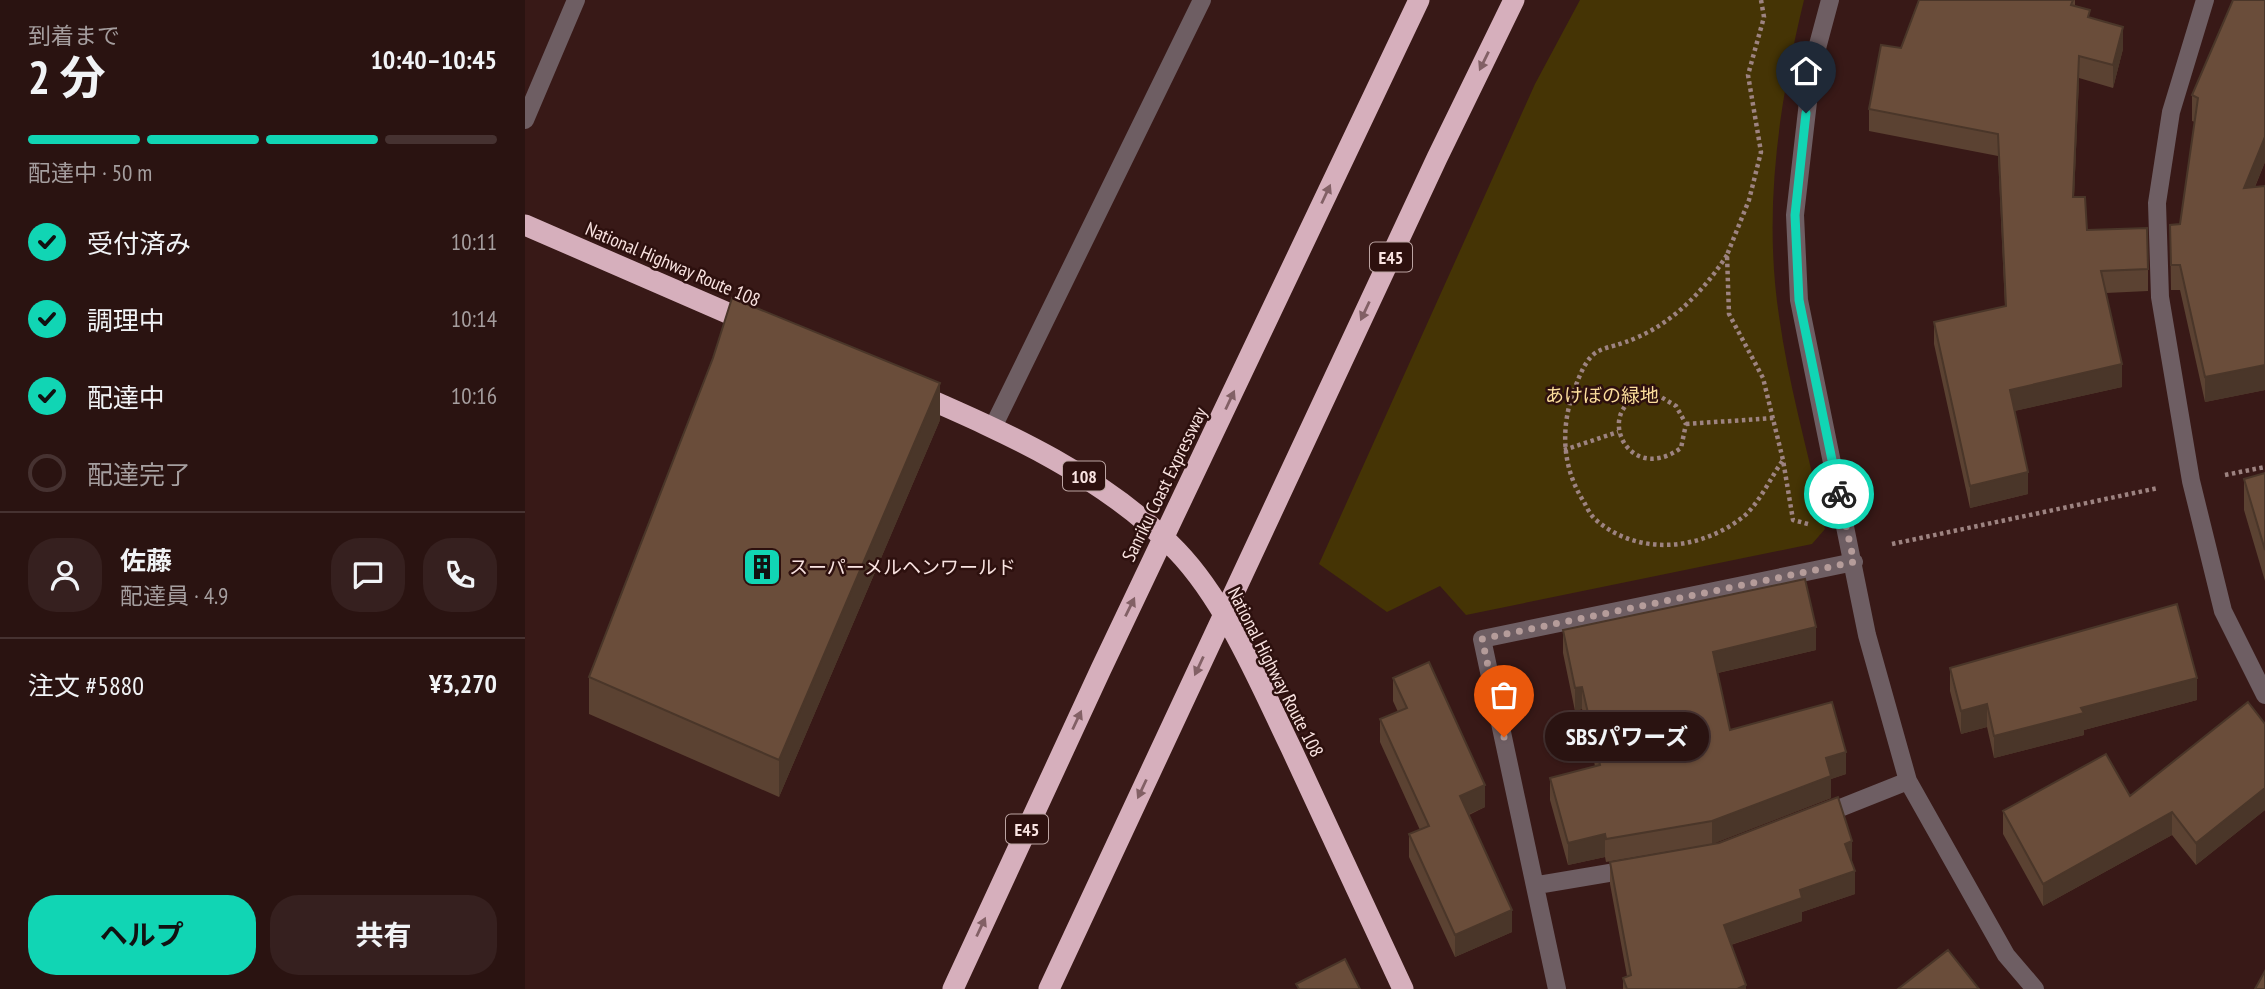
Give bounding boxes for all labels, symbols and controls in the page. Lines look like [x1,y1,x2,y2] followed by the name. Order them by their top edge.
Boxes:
[28,21,120,50] text: 到着まで
[1776,41,1836,113] pin
[370,43,497,76] text: 10:40–10:45
[28,47,105,107] text: 2 分
[1479,51,1490,71] one-way arrow
[1787,52,1825,90] icon: home
[28,158,152,187] text: 配達中 · 50 m
[1321,184,1332,204] one-way arrow
[582,216,764,312] street label: National Highway Route 108
[28,223,66,261] icon: check
[87,227,191,260] text: 受付済み
[451,227,497,256] text: 10:11
[1370,243,1412,272] road number: E45
[28,300,66,338] icon: check
[1359,301,1371,321] one-way arrow
[87,304,165,337] text: 調理中
[451,304,497,333] text: 10:14
[28,377,66,415] icon: check
[87,381,165,414] text: 配達中
[451,381,497,410] text: 10:16
[1545,383,1659,407] park label: あけぼの緑地
[1224,390,1236,410] one-way arrow
[1116,402,1212,565] street label: Sanriku Coast Expressway
[87,458,191,491] text: 配達完了
[1804,459,1874,529] courier
[1063,462,1105,490] road number: 108
[1820,475,1858,513] icon: bike
[28,538,102,612] button: person
[331,538,405,612] button: chat
[423,538,497,612] button: phone
[120,544,172,577] text: 佐藤
[741,546,783,588] building icon: スーパーメルヘンワールド
[789,555,1016,579] place label: スーパーメルヘンワールド
[120,581,228,610] text: 配達員 · 4.9
[1223,583,1329,761] street label: National Highway Route 108
[1125,597,1136,617] one-way arrow
[1193,656,1205,676] one-way arrow
[1474,665,1534,737] pin
[429,667,497,700] text: ¥3,270
[28,669,144,702] text: 注文 #5880
[1485,676,1523,714] icon: bag
[1072,710,1083,731] one-way arrow
[1546,712,1711,762] callout: SBSパワーズ
[1566,722,1688,751] text: SBSパワーズ
[1136,779,1148,799] one-way arrow
[1006,814,1048,844] road number: E45
[28,895,256,975] button: ヘルプ
[270,895,497,975] button: 共有
[976,917,987,937] one-way arrow

